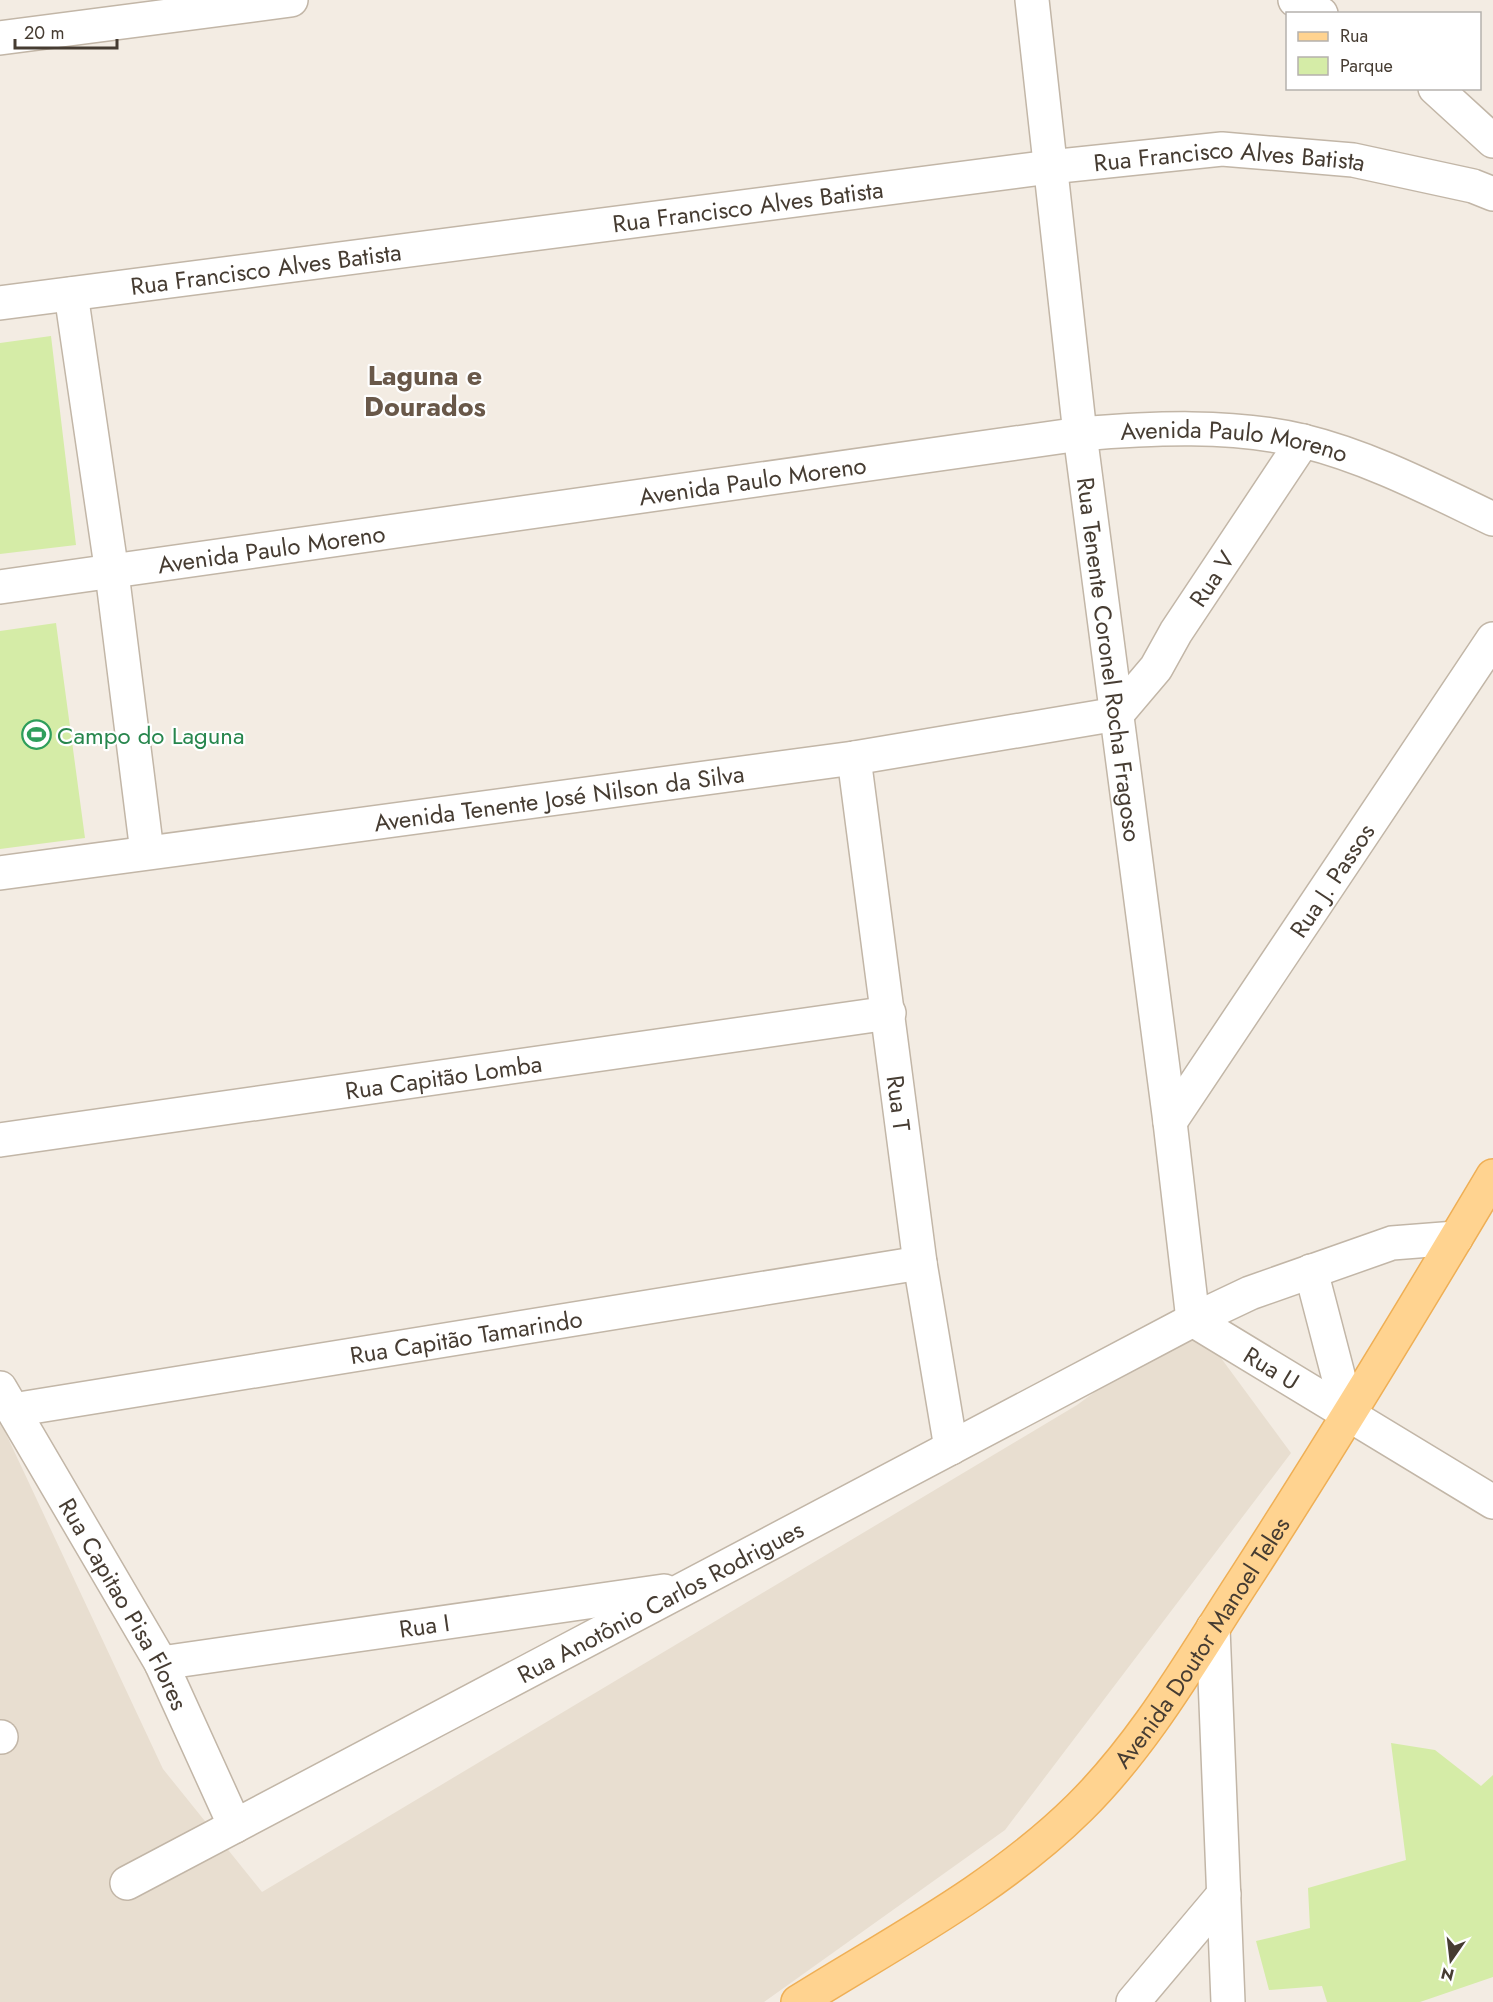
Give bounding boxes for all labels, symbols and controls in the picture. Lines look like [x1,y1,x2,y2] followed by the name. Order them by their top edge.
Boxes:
[15,12,117,50] scale bar
[1286,12,1481,90] legend
[24,20,64,46] text: 20 m
[1340,23,1368,49] text: Rua
[1340,53,1393,79] text: Parque
[1092,131,1369,180] street label: Rua Francisco Alves Batista
[610,171,885,241] street label: Rua Francisco Alves Batista
[128,234,403,303] street label: Rua Francisco Alves Batista
[364,356,486,426] district label: Laguna e Dourados
[1119,411,1353,471] street label: Avenida Paulo Moreno
[636,447,869,514] street label: Avenida Paulo Moreno
[1068,475,1151,844] street label: Rua Tenente Coronel Rocha Fragoso
[155,515,387,582] street label: Avenida Paulo Moreno
[1180,544,1243,614] street label: Rua V
[57,718,244,753] place label: Campo do Laguna
[20,719,52,751] sports icon: Campo do Laguna
[372,755,746,840] street label: Avenida Tenente José Nilson da Silva
[1281,816,1383,944] street label: Rua J. Passos
[343,1045,544,1108] street label: Rua Capitão Lomba
[878,1073,920,1133] street label: Rua T
[347,1300,585,1373] street label: Rua Capitão Tamarindo
[1237,1337,1306,1398] street label: Rua U
[50,1491,197,1716] street label: Rua Capitao Pisa Flores
[1105,1510,1298,1775] street label: Avenida Doutor Manoel Teles
[511,1511,810,1691] street label: Rua Anotônio Carlos Rodrigues
[397,1604,452,1646] street label: Rua I
[1421,1930,1481,1990] north arrow
[1439,1961,1456,1987] text: N

